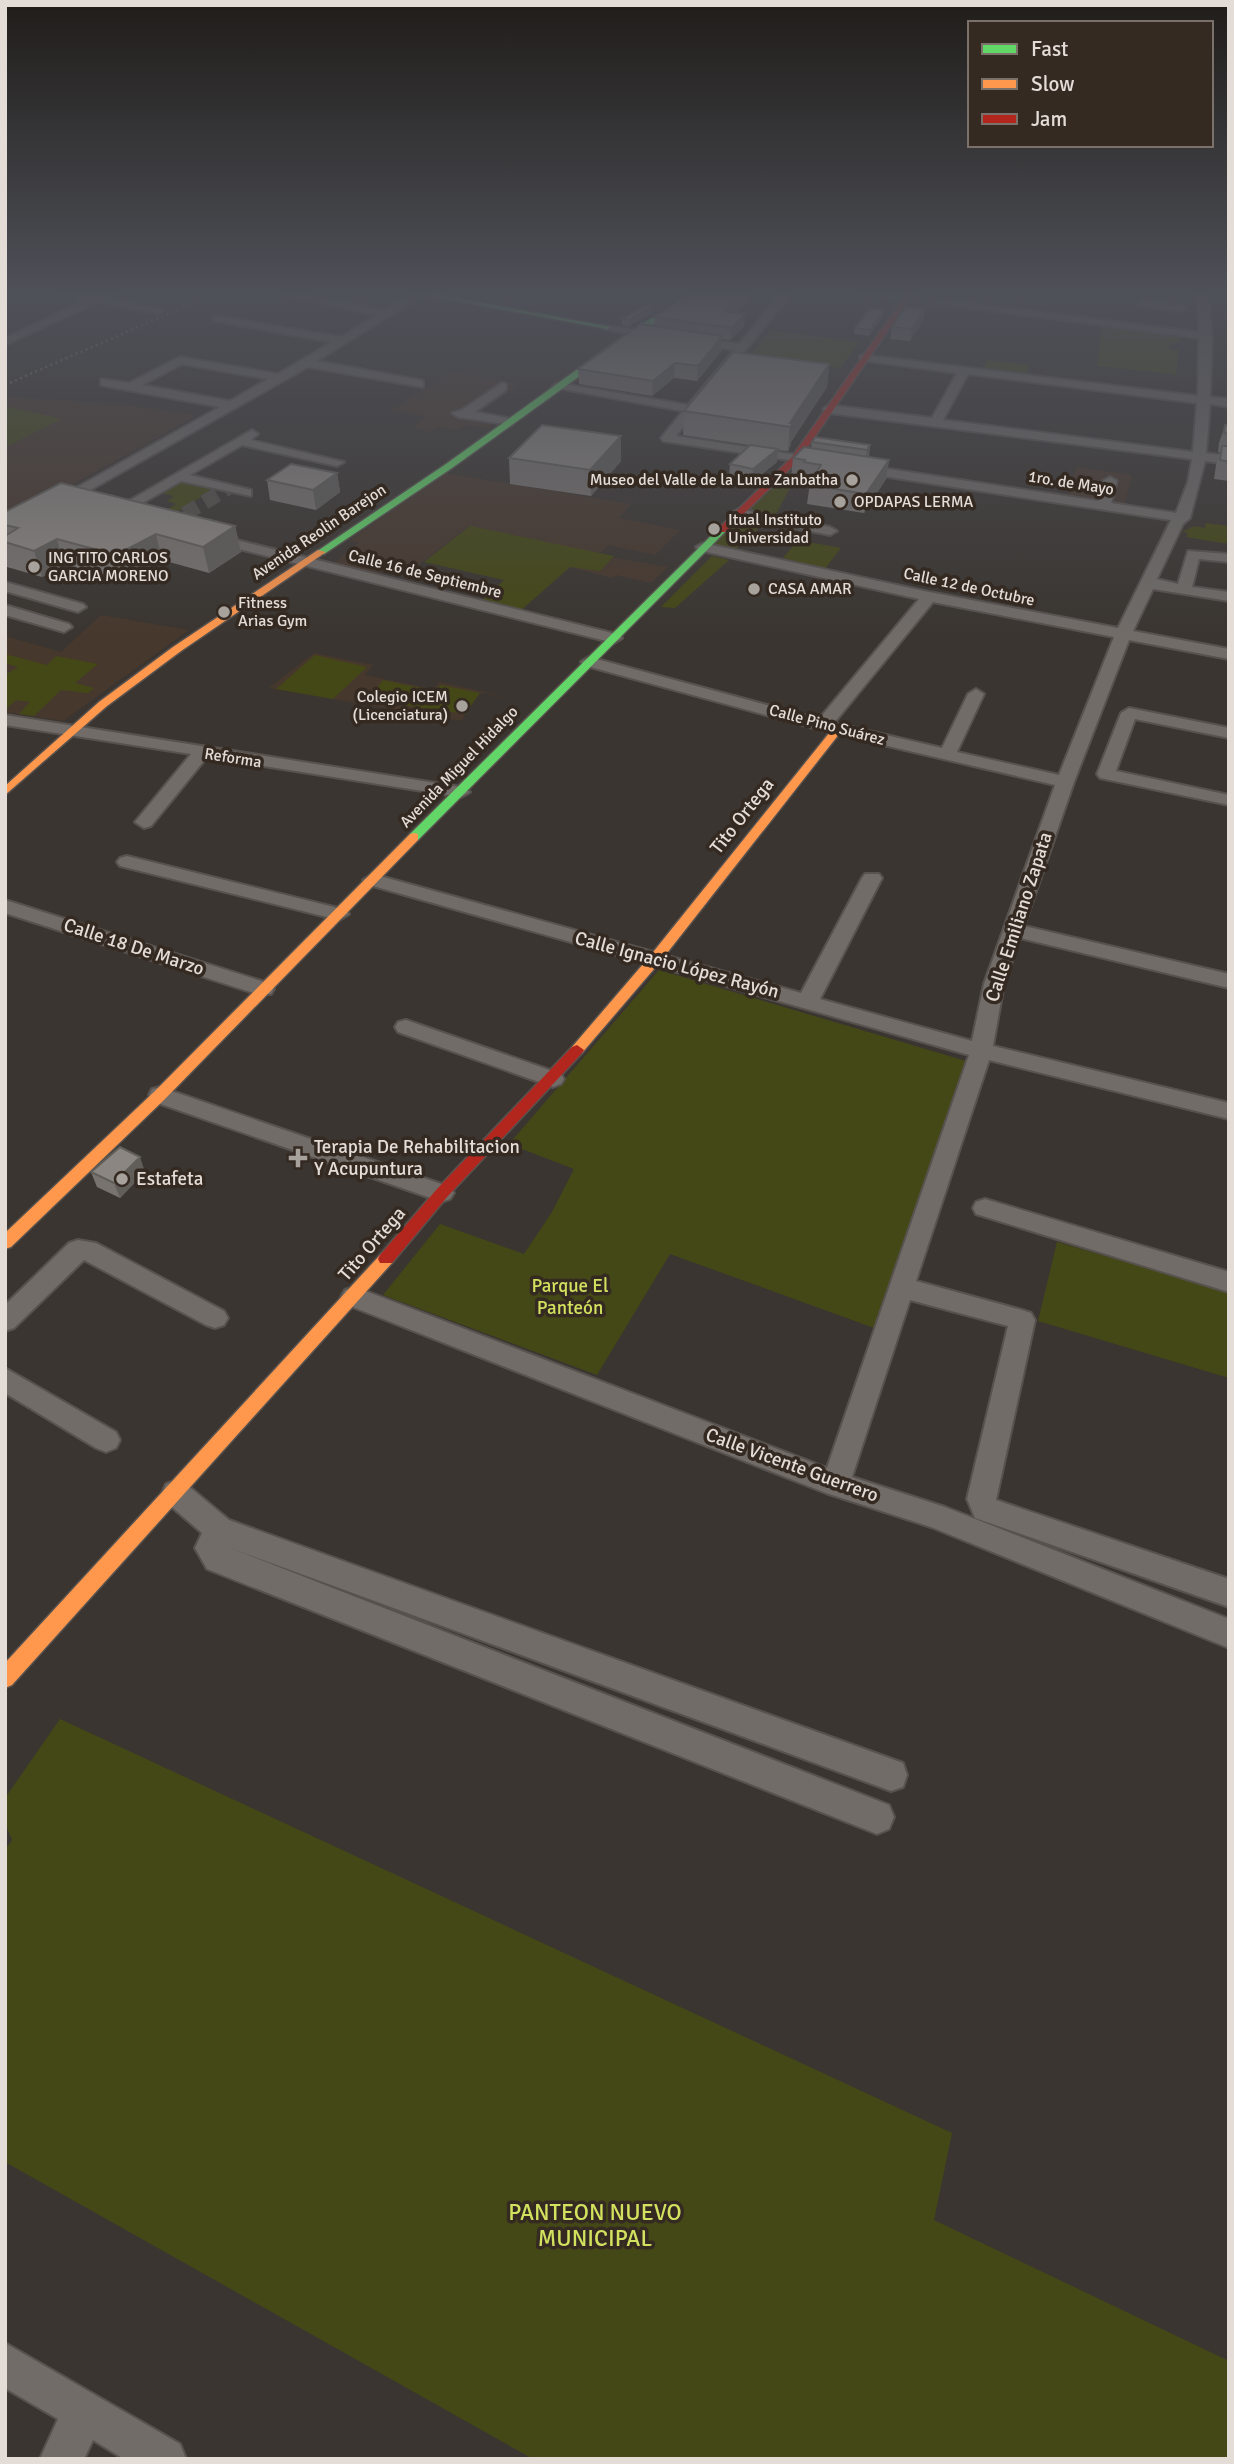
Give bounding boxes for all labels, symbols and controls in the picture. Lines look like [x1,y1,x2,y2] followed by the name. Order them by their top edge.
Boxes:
[968,21,1213,147] legend
[1031,36,1068,62] text: Fast
[1031,71,1075,97] text: Slow
[1031,106,1067,132] text: Jam
[1027,466,1115,500] street label: 1ro. de Mayo
[590,470,838,490] place label: Museo del Valle de la Luna Zanbatha
[844,472,860,488] marker: Museo del Valle de la Luna Zanbatha
[248,480,390,584] street label: Avenida Reolin Barejon
[854,492,974,512] place label: OPDAPAS LERMA
[832,494,848,510] marker: OPDAPAS LERMA
[728,510,822,548] place label: Itual Instituto Universidad
[706,521,722,537] marker: Itual Instituto Universidad
[346,545,504,603] street label: Calle 16 de Septiembre
[48,548,169,586] place label: ING TITO CARLOS GARCIA MORENO
[26,559,42,575] marker: ING TITO CARLOS GARCIA MORENO
[902,563,1036,611] street label: Calle 12 de Octubre
[768,579,852,599] place label: CASA AMAR
[746,581,762,597] marker: CASA AMAR
[238,593,307,631] place label: Fitness Arias Gym
[216,604,232,620] marker: Fitness Arias Gym
[353,687,448,725] place label: Colegio ICEM (Licenciatura)
[454,698,470,714] marker: Colegio ICEM (Licenciatura)
[767,700,887,750] street label: Calle Pino Suárez
[396,702,522,832] street label: Avenida Miguel Hidalgo
[203,744,263,772] street label: Reforma
[705,773,779,859] street label: Tito Ortega
[980,829,1058,1005] street label: Calle Emiliano Zapata
[61,913,207,981] street label: Calle 18 De Marzo
[572,926,782,1004] street label: Calle Ignacio López Rayón
[314,1135,520,1181] place label: Terapia De Rehabilitacion Y Acupuntura
[288,1148,308,1168] marker: Terapia De Rehabilitacion Y Acupuntura
[136,1167,203,1191] place label: Estafeta
[114,1171,130,1187] marker: Estafeta
[333,1202,411,1286] street label: Tito Ortega
[531,1274,609,1320] park label: Parque El Panteón
[702,1423,882,1507] street label: Calle Vicente Guerrero
[508,2198,682,2253] park label: PANTEON NUEVO MUNICIPAL

